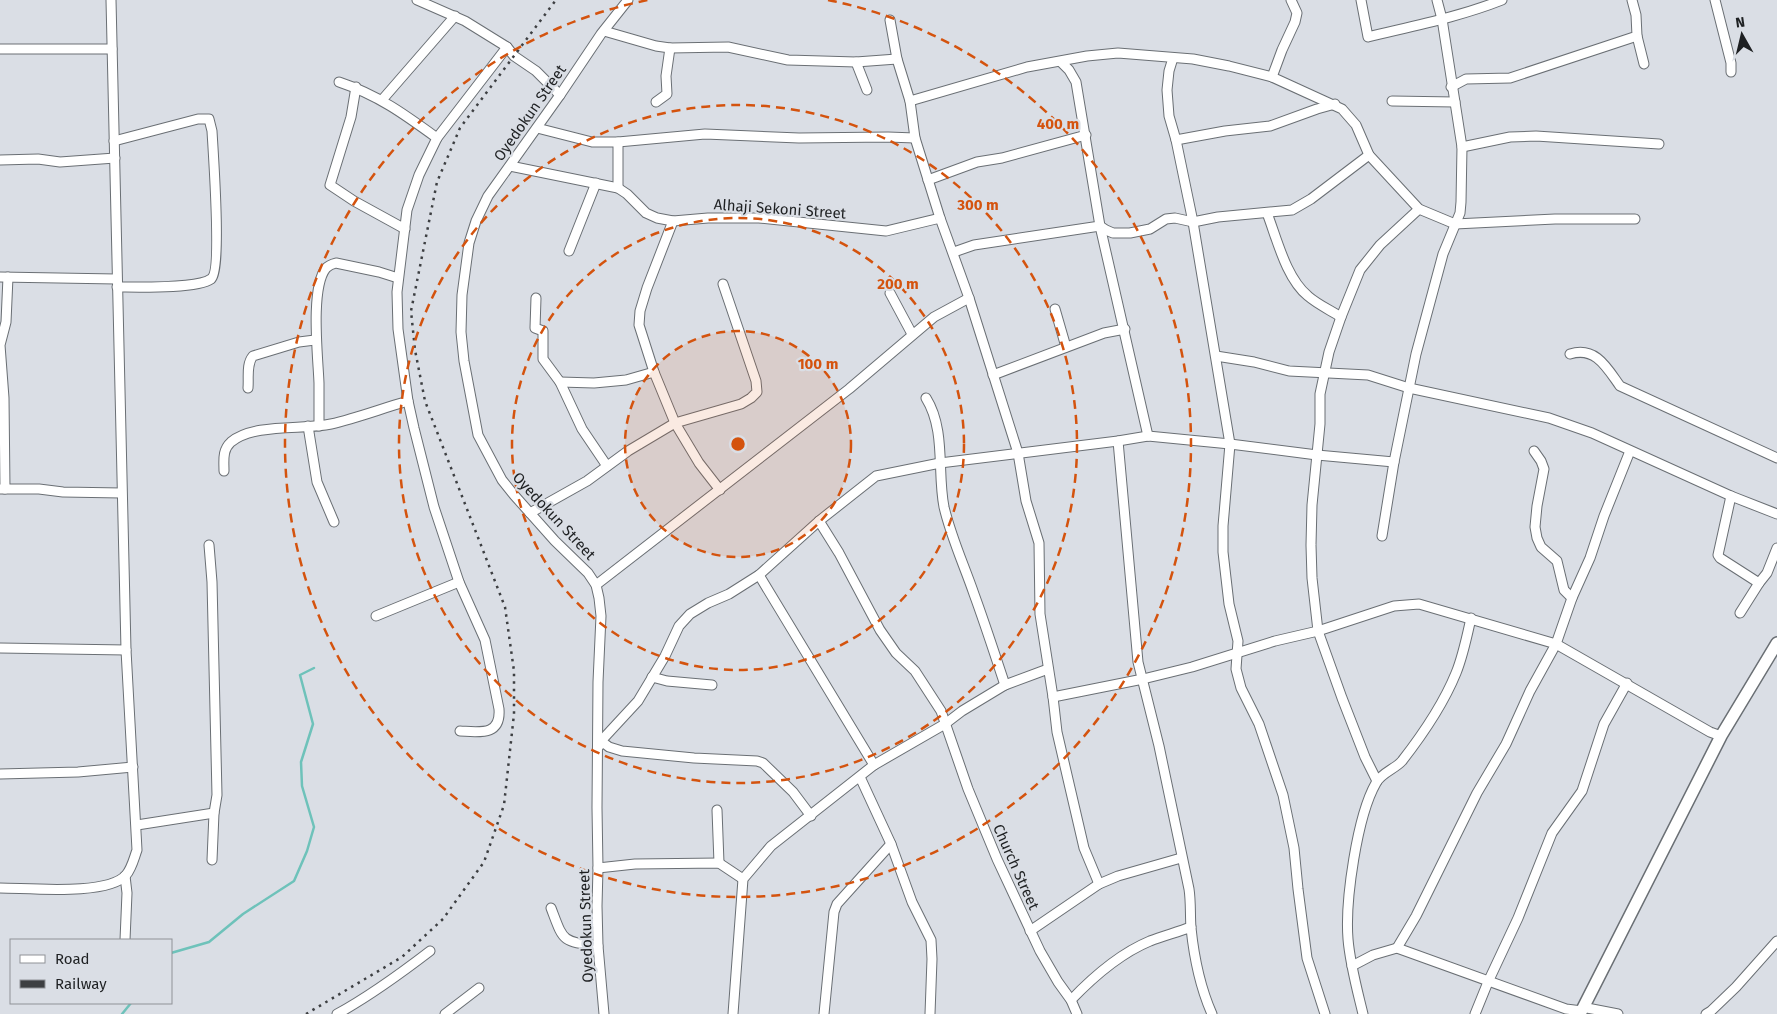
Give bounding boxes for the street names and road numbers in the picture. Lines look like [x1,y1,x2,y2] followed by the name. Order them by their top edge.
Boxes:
[490,61,570,165] street label: Oyedokun Street
[713,195,847,223] street label: Alhaji Sekoni Street
[509,468,600,564] street label: Oyedokun Street
[989,821,1043,913] street label: Church Street
[575,868,597,983] street label: Oyedokun Street

